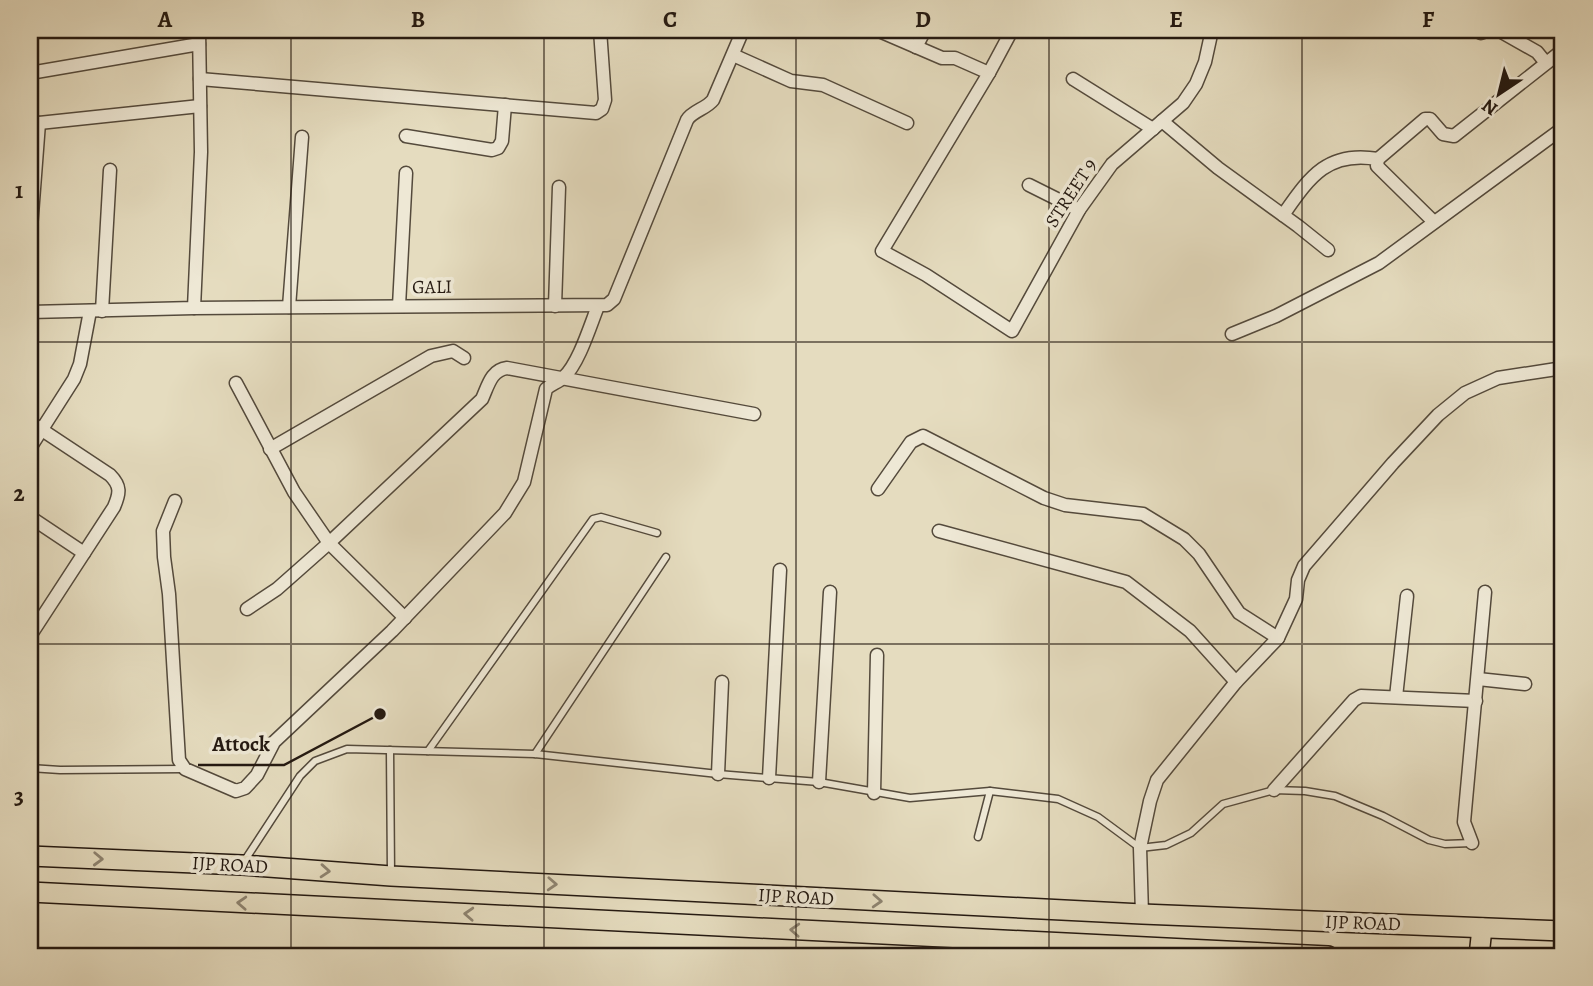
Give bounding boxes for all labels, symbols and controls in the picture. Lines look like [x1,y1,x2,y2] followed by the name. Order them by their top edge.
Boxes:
[157,4,173,35] text: A
[411,4,425,35] text: B
[663,4,677,35] text: C
[915,4,931,35] text: D
[1169,4,1183,35] text: E
[1422,4,1435,35] text: F
[1464,60,1534,130] north arrow
[1477,92,1503,122] text: N
[1039,154,1103,232] street label: STREET 9
[15,175,23,206] text: 1
[412,274,452,300] street label: GALI
[13,478,25,509] text: 2
[198,723,284,765] callout: Attock
[211,730,270,758] text: Attock
[14,781,24,812] text: 3
[191,850,269,880] street label: IJP ROAD
[93,851,104,866] one-way arrow
[320,863,331,878] one-way arrow
[547,877,558,892] one-way arrow
[757,882,835,912] street label: IJP ROAD
[872,893,883,908] one-way arrow
[236,895,247,910] one-way arrow
[464,906,475,921] one-way arrow
[1325,909,1401,937] street label: IJP ROAD
[789,922,800,937] one-way arrow

